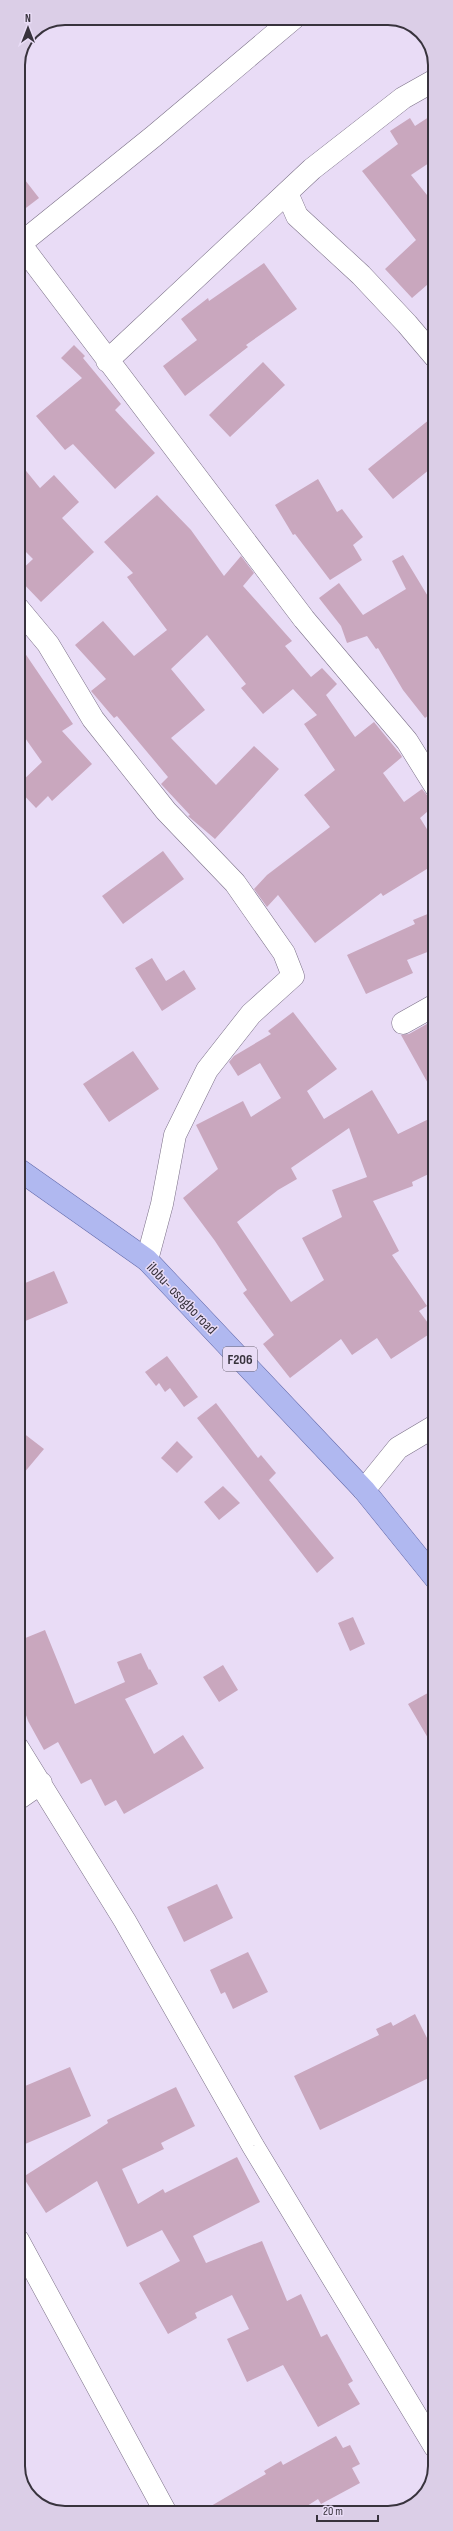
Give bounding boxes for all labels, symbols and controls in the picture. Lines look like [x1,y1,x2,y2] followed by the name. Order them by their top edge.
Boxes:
[8,8,48,48] north arrow
[25,12,31,25] text: N
[142,1258,221,1338] street label: ilobu- osogbo road
[223,1347,257,1371] road number: F206
[317,2497,378,2523] scale bar
[323,2504,343,2519] text: 20 m

